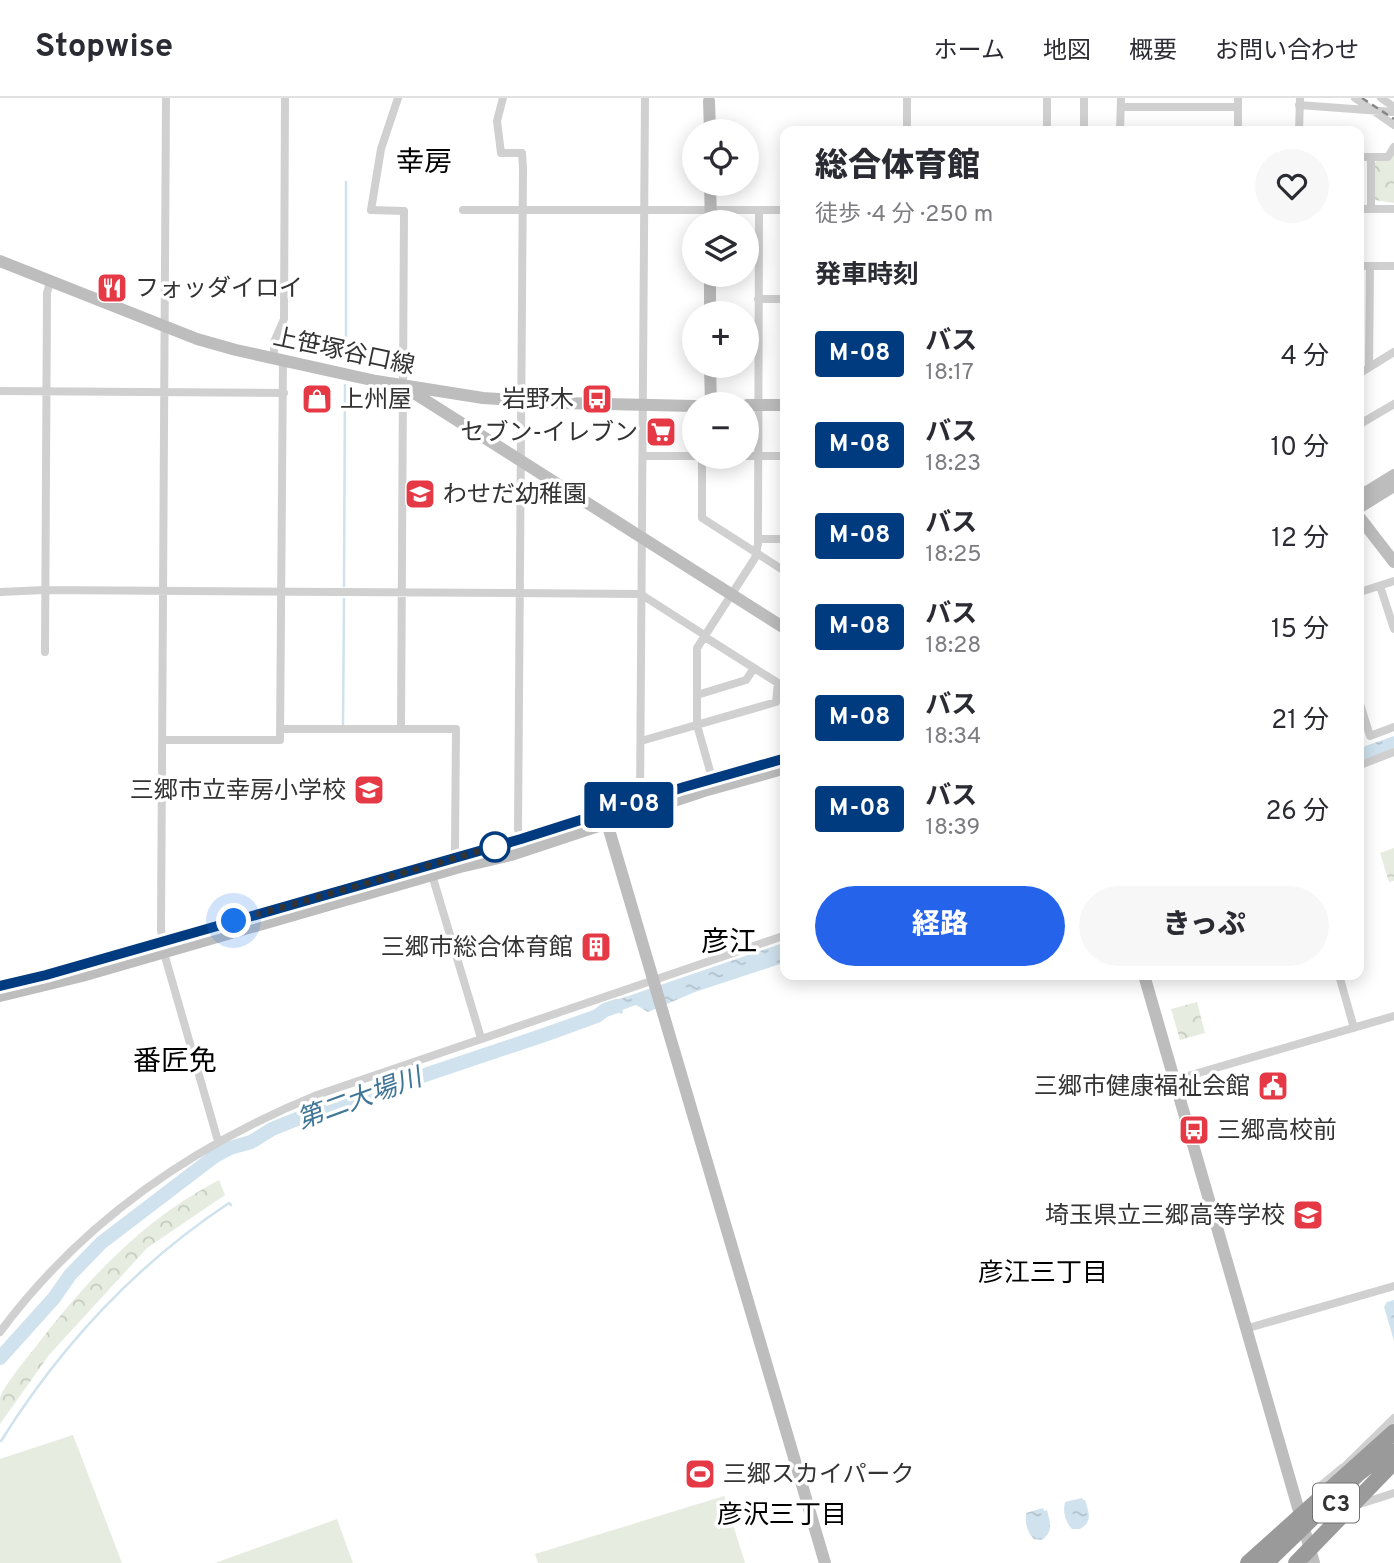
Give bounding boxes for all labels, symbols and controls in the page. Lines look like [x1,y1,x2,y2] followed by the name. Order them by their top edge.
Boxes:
[35,27,173,69] text: Stopwise
[934,37,1005,67] text: ホーム
[1043,37,1091,67] text: 地図
[1129,37,1177,67] text: 概要
[1215,37,1359,67] text: お問い合わせ
[682,119,759,469] map controls
[682,119,759,196] button: locate
[396,146,452,182] district label: 幸房
[815,147,980,189] text: 総合体育館
[1255,149,1329,223] button: heart
[815,201,993,230] text: 徒歩 · 4 分 · 250 m
[682,210,759,287] button: layers
[815,260,919,293] text: 発車時刻
[95,271,129,305] restaurant icon: フォッダイロイ
[135,275,303,305] place label: フォッダイロイ
[682,301,759,378] button: +
[270,323,417,383] street label: 上笹塚谷口線
[925,326,977,359] text: バス
[829,339,890,369] text: M-08
[1281,341,1329,374] text: 4 分
[925,359,974,388] text: 18:17
[300,382,334,416] shop icon: 上州屋
[580,382,614,416] bus stop icon: 岩野木
[340,386,412,416] place label: 上州屋
[502,386,574,416] place label: 岩野木
[682,392,759,469] button: −
[644,415,678,449] supermarket icon: セブン-イレブン
[925,417,977,450] text: バス
[460,419,638,449] place label: セブン-イレブン
[829,430,890,460] text: M-08
[1270,432,1329,465] text: 10 分
[925,450,981,479] text: 18:23
[403,477,437,511] school or university icon: わせだ幼稚園
[443,481,587,511] place label: わせだ幼稚園
[925,508,977,541] text: バス
[829,521,890,551] text: M-08
[1271,523,1329,556] text: 12 分
[925,541,982,570] text: 18:25
[925,599,977,632] text: バス
[829,612,890,642] text: M-08
[1271,614,1329,647] text: 15 分
[925,632,981,661] text: 18:28
[925,690,977,723] text: バス
[829,703,890,733] text: M-08
[1271,705,1329,738] text: 21 分
[925,723,981,752] text: 18:34
[352,773,386,807] school or university icon: 三郷市立幸房小学校
[130,777,346,807] place label: 三郷市立幸房小学校
[925,781,977,814] text: バス
[580,782,678,828] line badge: M-08
[598,790,660,820] text: M-08
[829,794,890,824] text: M-08
[1265,796,1329,829] text: 26 分
[925,814,980,843] text: 18:39
[480,832,510,862] unlabelled marker
[815,886,1065,966] button: 経路
[1079,886,1329,966] button: きっぷ
[216,903,251,938] your location
[701,926,757,962] district label: 彦江
[579,930,613,964] building icon: 三郷市総合体育館
[381,934,573,964] place label: 三郷市総合体育館
[133,1045,217,1081] district label: 番匠免
[293,1062,429,1138] water label: 第二大場川
[1256,1069,1290,1103] public building icon: 三郷市健康福祉会館
[1034,1073,1250,1103] place label: 三郷市健康福祉会館
[1177,1113,1211,1147] bus stop icon: 三郷高校前
[1217,1117,1337,1147] place label: 三郷高校前
[1291,1198,1325,1232] school or university icon: 埼玉県立三郷高等学校
[1045,1202,1285,1232] place label: 埼玉県立三郷高等学校
[978,1258,1108,1291] district label: 彦江三丁目
[683,1457,717,1491] sports icon: 三郷スカイパーク
[723,1461,915,1491] place label: 三郷スカイパーク
[1313,1484,1359,1522] road number: C3
[717,1500,847,1533] district label: 彦沢三丁目

